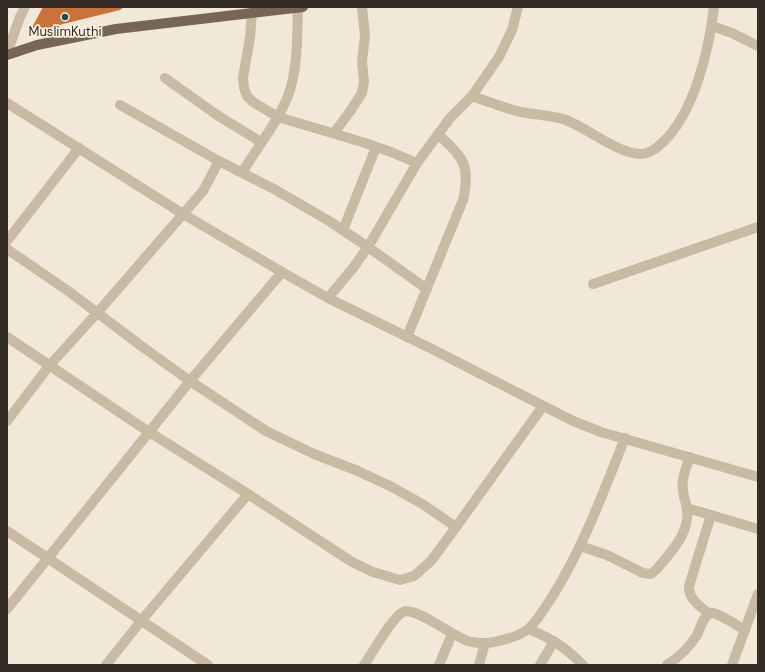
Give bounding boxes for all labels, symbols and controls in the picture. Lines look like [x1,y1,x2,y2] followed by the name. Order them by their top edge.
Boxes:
[60,12,70,22] marker: MuslimKuthi
[28,23,102,40] place label: MuslimKuthi

